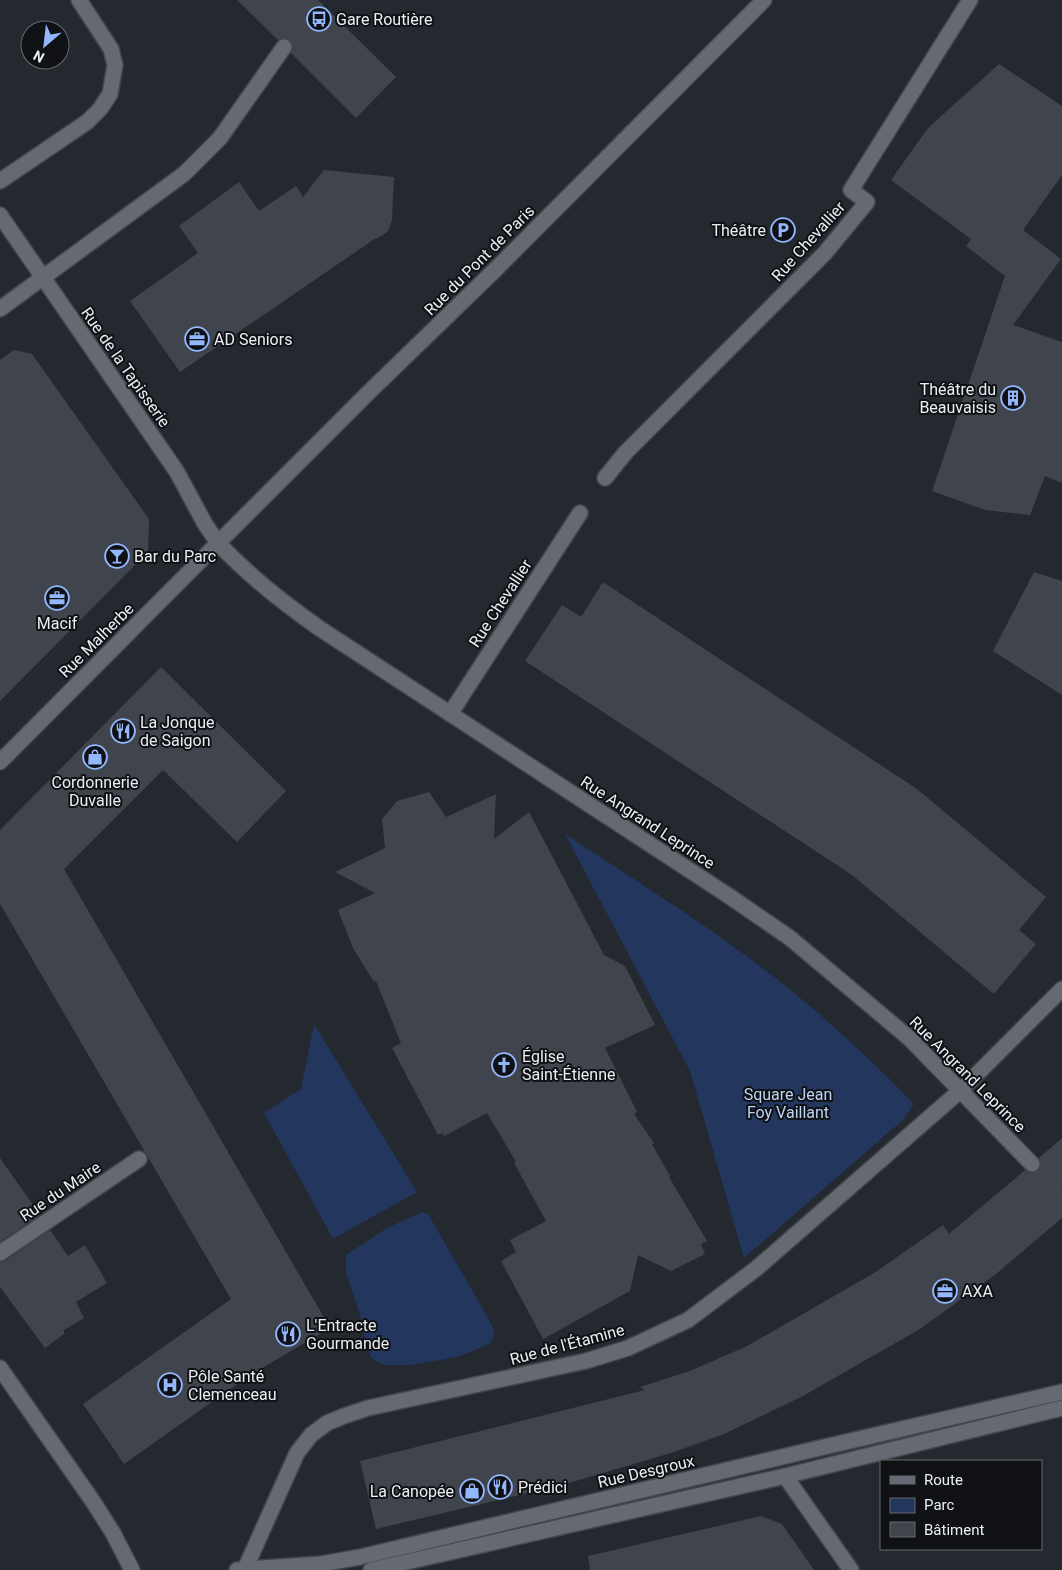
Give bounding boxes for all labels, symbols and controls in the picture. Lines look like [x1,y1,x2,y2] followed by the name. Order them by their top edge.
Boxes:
[306,6,332,32] bus stop icon: Gare Routière
[336,10,433,29] place label: Gare Routière
[20,20,70,70] north arrow
[31,47,47,66] text: N
[768,197,849,285] street label: Rue Chevallier
[420,201,538,319] street label: Rue du Pont de Paris
[770,217,796,243] parking icon: Théâtre
[711,221,766,240] place label: Théâtre
[77,304,174,431] street label: Rue de la Tapisserie
[184,326,210,352] office icon: AD Seniors
[214,330,292,349] place label: AD Seniors
[919,380,996,417] place label: Théâtre du Beauvaisis
[1000,385,1026,411] building icon: Théâtre du Beauvaisis
[104,543,130,569] bar icon: Bar du Parc
[134,547,216,566] place label: Bar du Parc
[465,555,536,651] street label: Rue Chevallier
[44,585,70,611] office icon: Macif
[55,599,138,682] street label: Rue Malherbe
[37,614,78,633] place label: Macif
[140,713,214,750] place label: La Jonque de Saigon
[110,718,136,744] restaurant icon: La Jonque de Saigon
[82,744,108,770] shop icon: Cordonnerie Duvalle
[577,772,718,873] street label: Rue Angrand Leprince
[52,773,138,810] place label: Cordonnerie Duvalle
[906,1012,1030,1136] street label: Rue Angrand Leprince
[522,1047,615,1084] place label: Église Saint-Étienne
[491,1052,517,1078] church icon: Église Saint-Étienne
[744,1085,832,1122] park label: Square Jean Foy Vaillant
[16,1157,104,1225] street label: Rue du Maire
[932,1278,958,1304] office icon: AXA
[962,1282,993,1301] place label: AXA
[306,1316,389,1353] place label: L'Entracte Gourmande
[508,1320,626,1369] street label: Rue de l'Étamine
[275,1321,301,1347] restaurant icon: L'Entracte Gourmande
[188,1367,277,1404] place label: Pôle Santé Clemenceau
[157,1372,183,1398] hospital icon: Pôle Santé Clemenceau
[596,1451,696,1492] street label: Rue Desgroux
[880,1460,1042,1550] legend
[924,1471,963,1489] text: Route
[487,1474,513,1500] restaurant icon: Prédici
[459,1478,485,1504] shop icon: La Canopée
[518,1478,567,1497] place label: Prédici
[370,1482,454,1501] place label: La Canopée
[924,1496,954,1514] text: Parc
[924,1521,984,1539] text: Bâtiment

